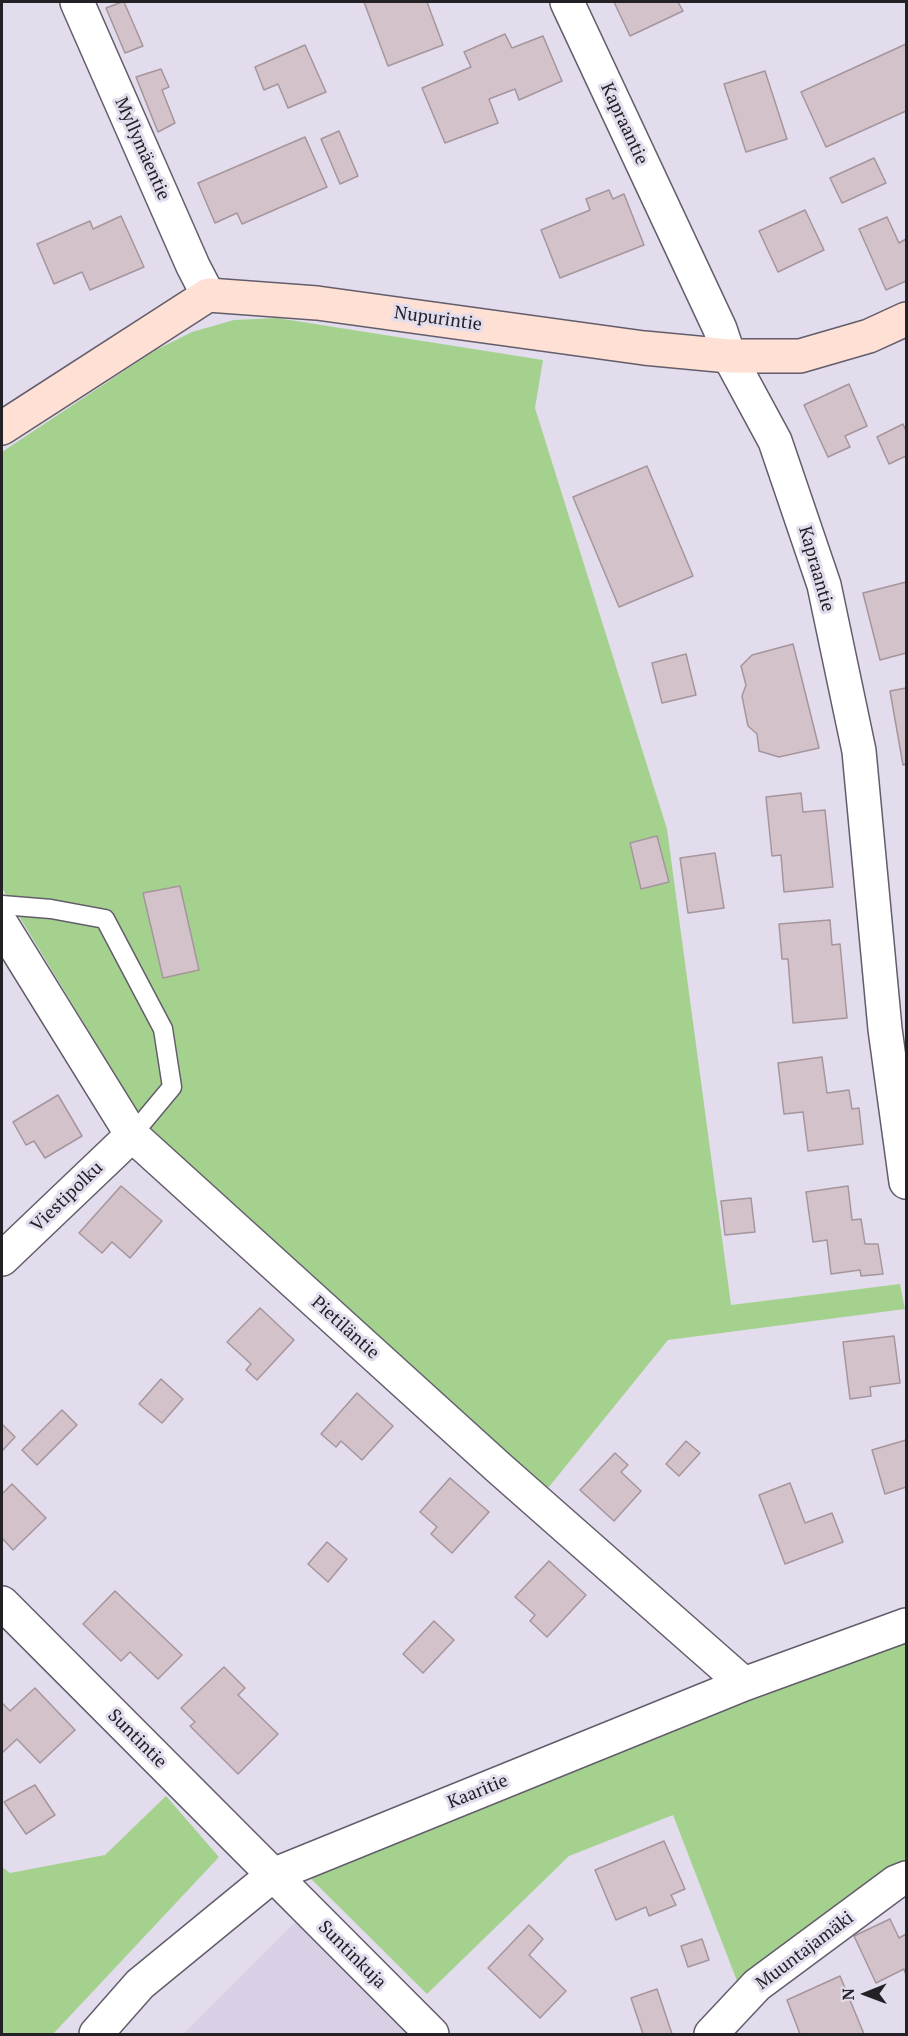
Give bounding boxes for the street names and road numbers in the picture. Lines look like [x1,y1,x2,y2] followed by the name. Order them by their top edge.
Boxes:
[596,80,652,168] street label: Kapraantie
[110,94,174,204] street label: Myllymäentie
[393,302,483,336] street label: Nupurintie
[794,524,838,614] street label: Kapraantie
[26,1157,108,1237] street label: Viestipolku
[307,1292,383,1364] street label: Pietiläntie
[103,1705,171,1773] street label: Suntintie
[445,1770,511,1814] street label: Kaaritie
[752,1907,858,1995] street label: Muuntajamäki
[313,1916,391,1994] street label: Suntinkuja

